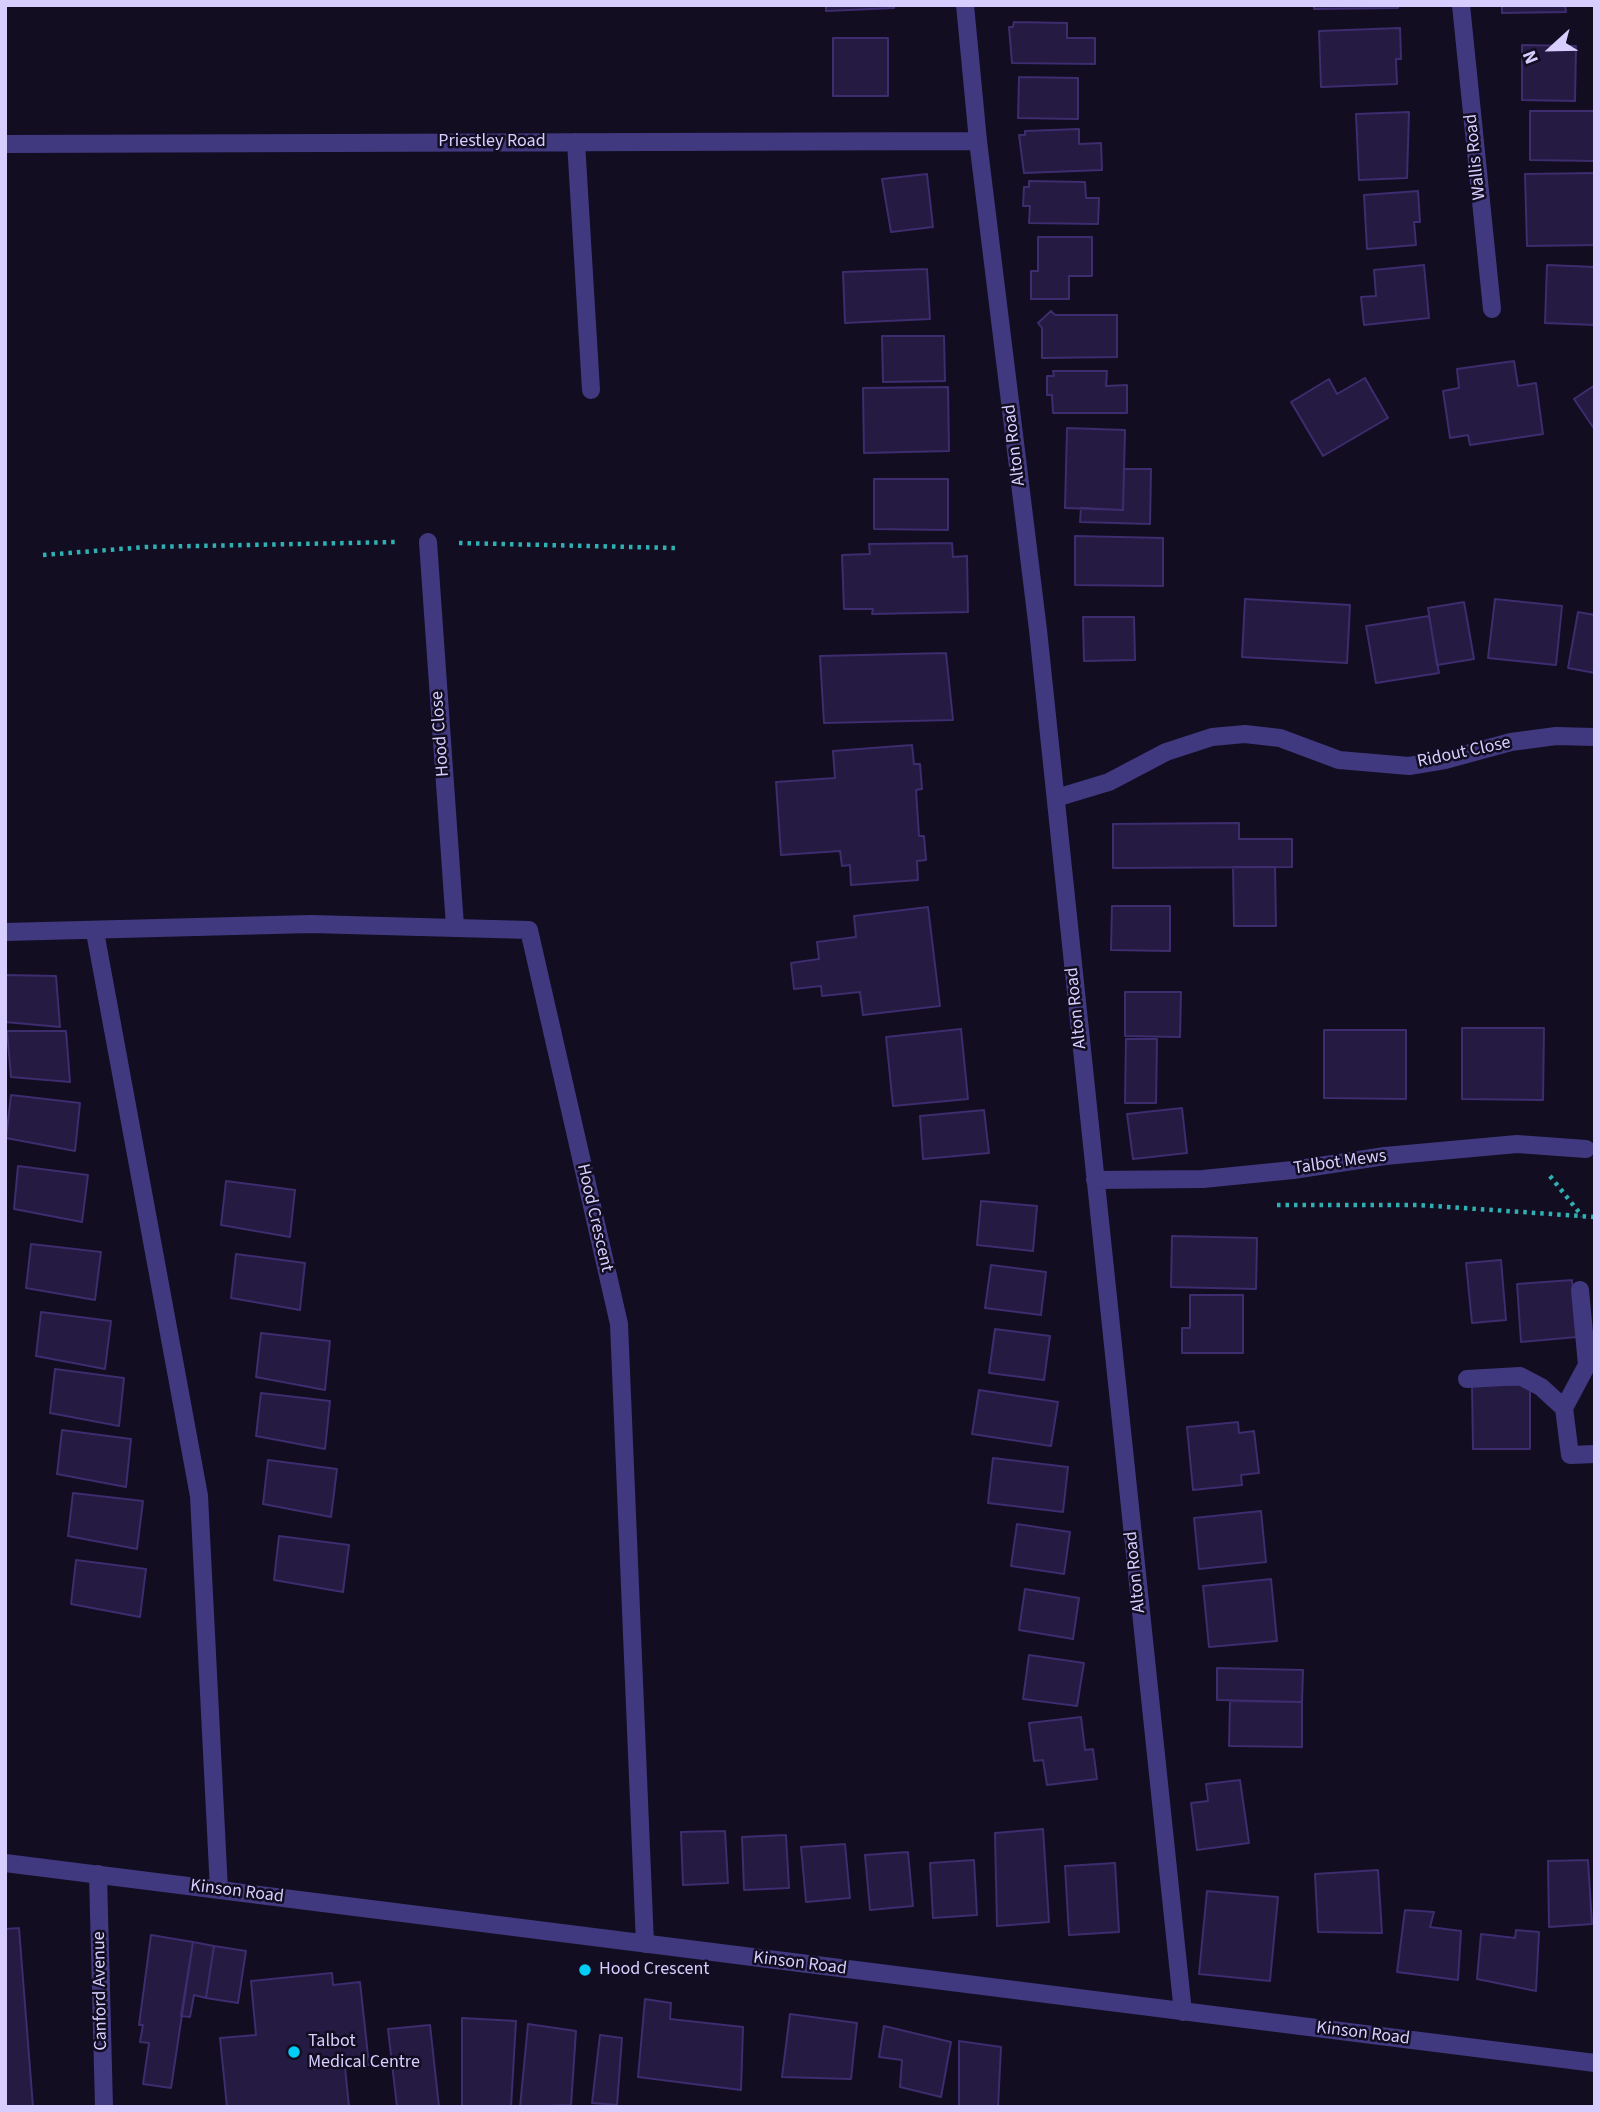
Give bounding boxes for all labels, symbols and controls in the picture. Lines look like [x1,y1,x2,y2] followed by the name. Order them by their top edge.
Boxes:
[1516,14,1586,84] north arrow
[1516,46,1546,68] text: N
[1461,113,1491,201] street label: Wallis Road
[438,131,546,153] street label: Priestley Road
[999,403,1031,487] street label: Alton Road
[427,690,455,778] street label: Hood Close
[1415,733,1513,773] street label: Ridout Close
[1062,966,1092,1050] street label: Alton Road
[1292,1146,1388,1180] street label: Talbot Mews
[571,1162,617,1274] street label: Hood Crescent
[1121,1530,1151,1614] street label: Alton Road
[189,1876,285,1908] street label: Kinson Road
[89,1931,113,2051] street label: Canford Avenue
[752,1948,848,1980] street label: Kinson Road
[599,1959,709,1981] place label: Hood Crescent
[577,1962,593,1978] marker: Hood Crescent
[1315,2018,1411,2050] street label: Kinson Road
[308,2031,420,2074] place label: Talbot Medical Centre
[286,2044,302,2060] marker: Talbot Medical Centre

